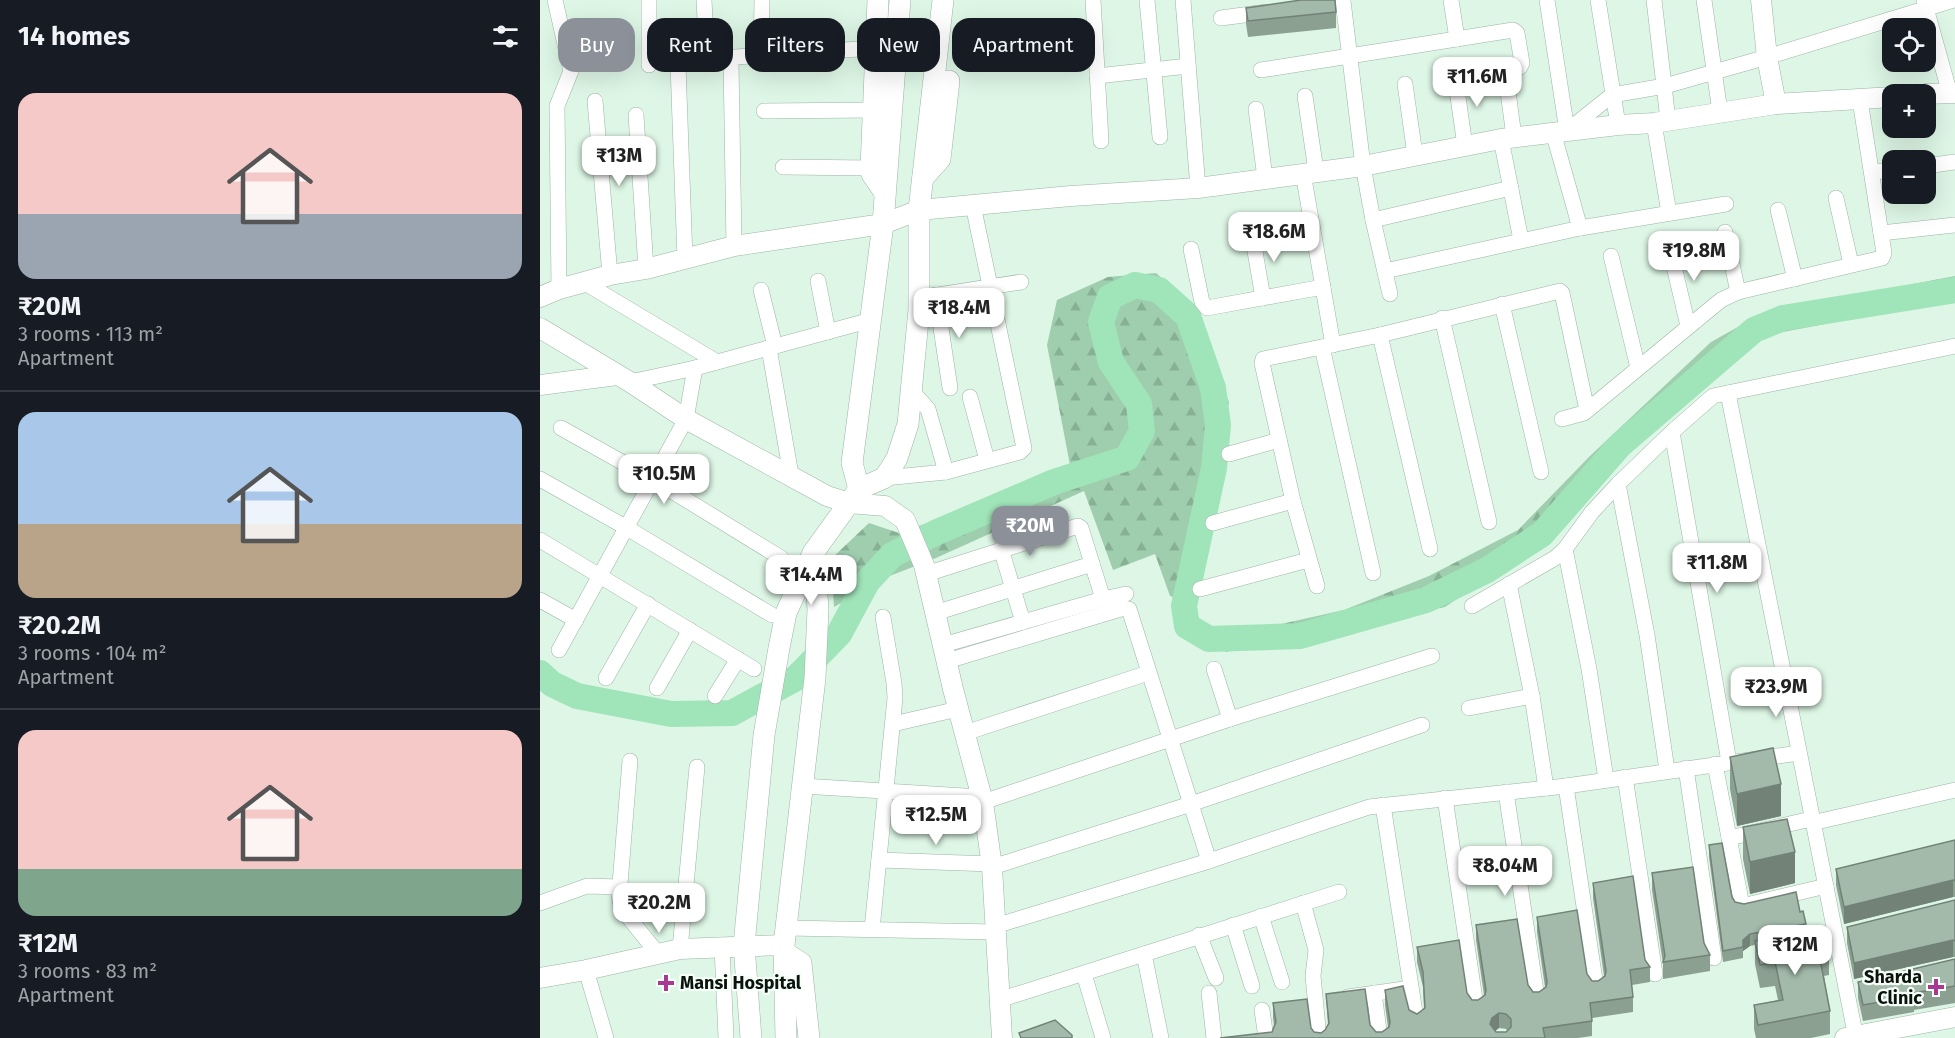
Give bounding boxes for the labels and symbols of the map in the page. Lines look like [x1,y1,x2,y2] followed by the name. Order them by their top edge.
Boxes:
[1428,57,1526,108] pin: ₹11.6M
[583,136,655,187] pin: ₹13M
[1225,212,1323,263] pin: ₹18.6M
[1645,231,1743,282] pin: ₹19.8M
[910,288,1008,339] pin: ₹18.4M
[615,454,713,505] pin: ₹10.5M
[994,506,1066,557] pin: ₹20M
[1668,543,1766,594] pin: ₹11.8M
[762,555,860,606] pin: ₹14.4M
[1727,667,1825,718] pin: ₹23.9M
[887,795,985,846] pin: ₹12.5M
[1456,846,1554,897] pin: ₹8.04M
[610,883,708,934] pin: ₹20.2M
[1759,925,1831,976] pin: ₹12M
[1864,966,1922,1009] place label: Sharda Clinic
[680,972,802,994] place label: Mansi Hospital
[657,974,675,992] marker: Mansi Hospital
[1927,978,1945,996] marker: Sharda Clinic

